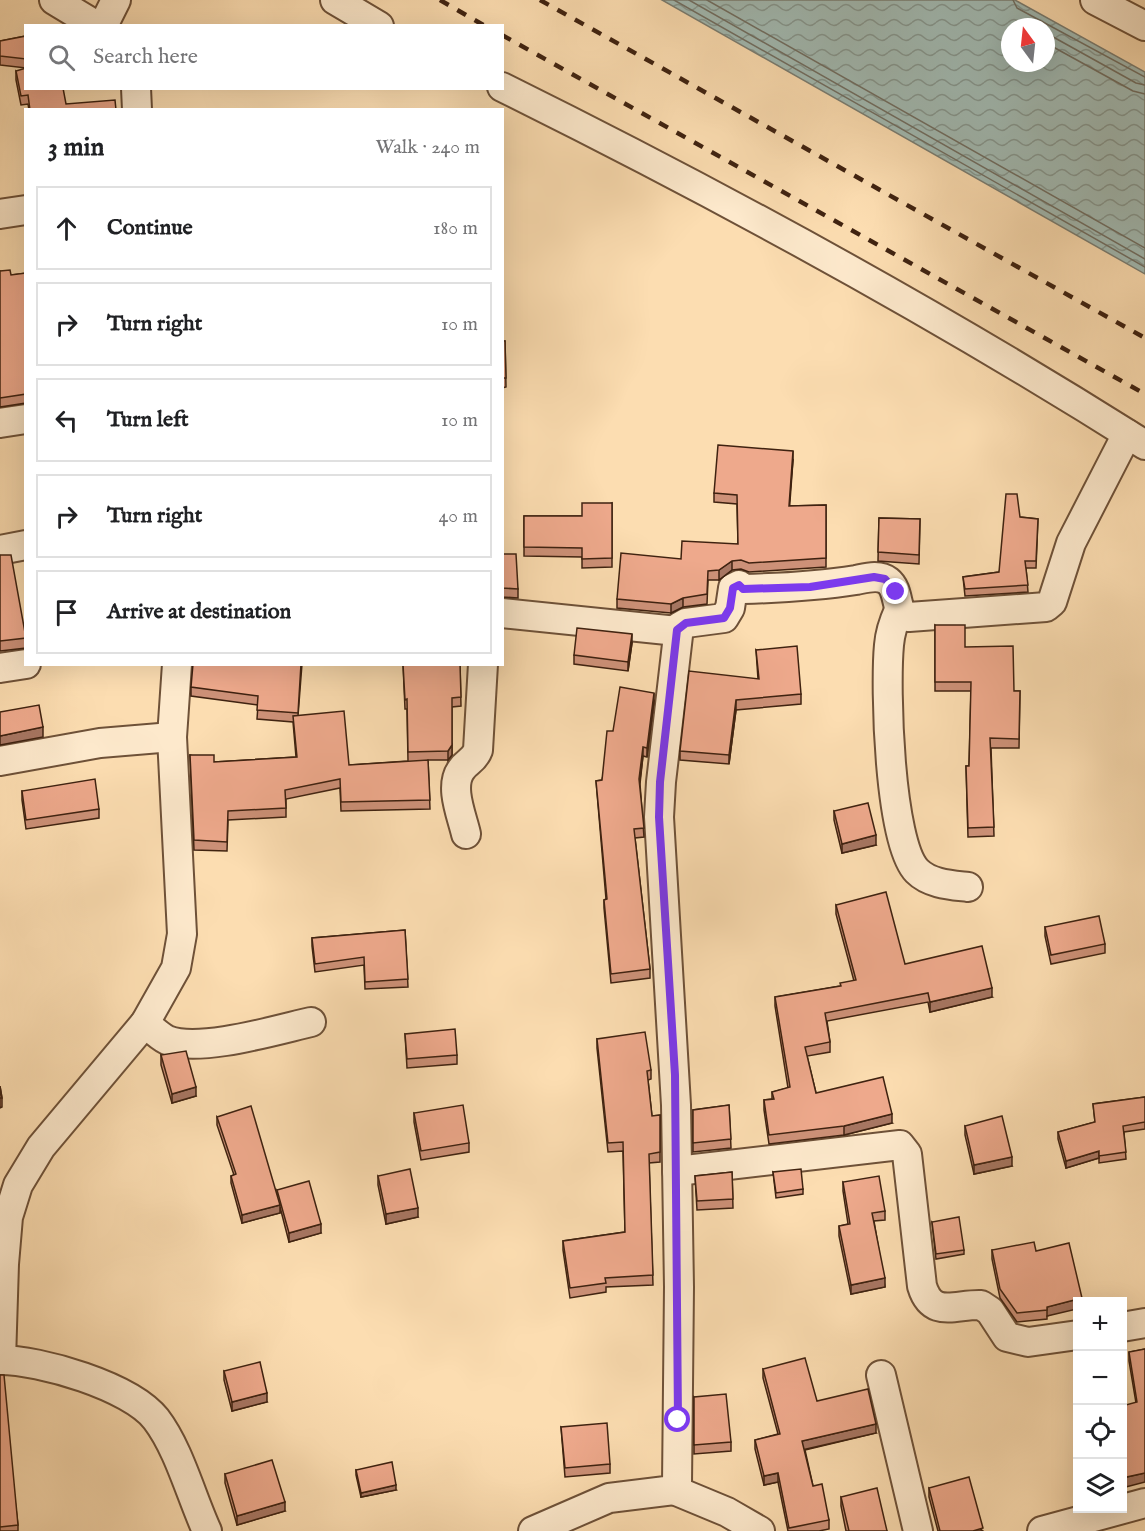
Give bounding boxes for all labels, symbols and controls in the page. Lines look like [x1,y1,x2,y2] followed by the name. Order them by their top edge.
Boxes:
[1001,18,1055,72] north arrow
[24,24,504,90] search box
[45,41,78,74] icon: search
[93,43,198,71] text: Search here
[48,131,104,164] text: 3 min
[375,135,480,160] text: Walk · 240 m
[50,212,83,245] icon: ahead
[107,214,193,242] text: Continue
[433,216,478,241] text: 180 m
[50,308,83,341] icon: right
[107,310,202,338] text: Turn right
[441,312,478,337] text: 10 m
[50,404,83,437] icon: left
[107,406,189,434] text: Turn left
[441,408,478,433] text: 10 m
[50,500,83,533] icon: right
[107,502,202,530] text: Turn right
[439,504,478,529] text: 40 m
[882,578,908,604] route end
[50,596,83,629] icon: arrive
[107,598,291,626] text: Arrive at destination
[1073,1297,1127,1513] map controls
[1073,1297,1127,1351] button: +
[1073,1351,1127,1405] button: −
[1073,1405,1127,1459] button: locate
[664,1406,690,1432] route start
[1073,1459,1127,1513] button: layers

